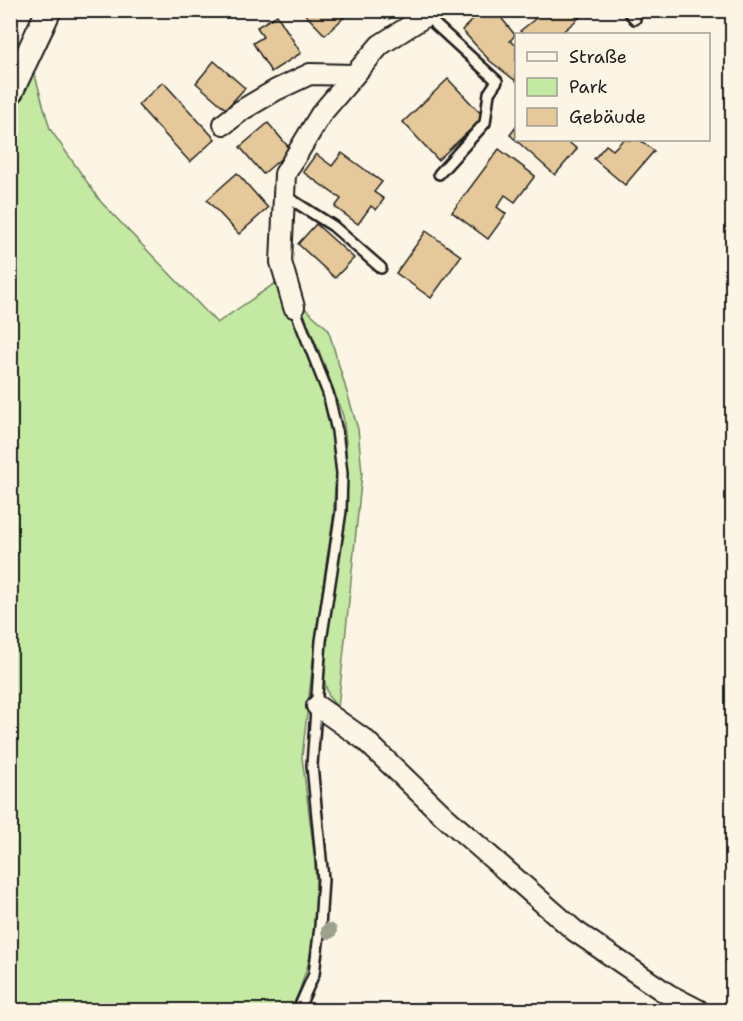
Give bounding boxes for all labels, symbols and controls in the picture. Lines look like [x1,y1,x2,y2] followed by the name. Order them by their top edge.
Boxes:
[515,33,710,141] legend
[569,45,627,69] text: Straße
[569,75,608,99] text: Park
[569,105,646,129] text: Gebäude

